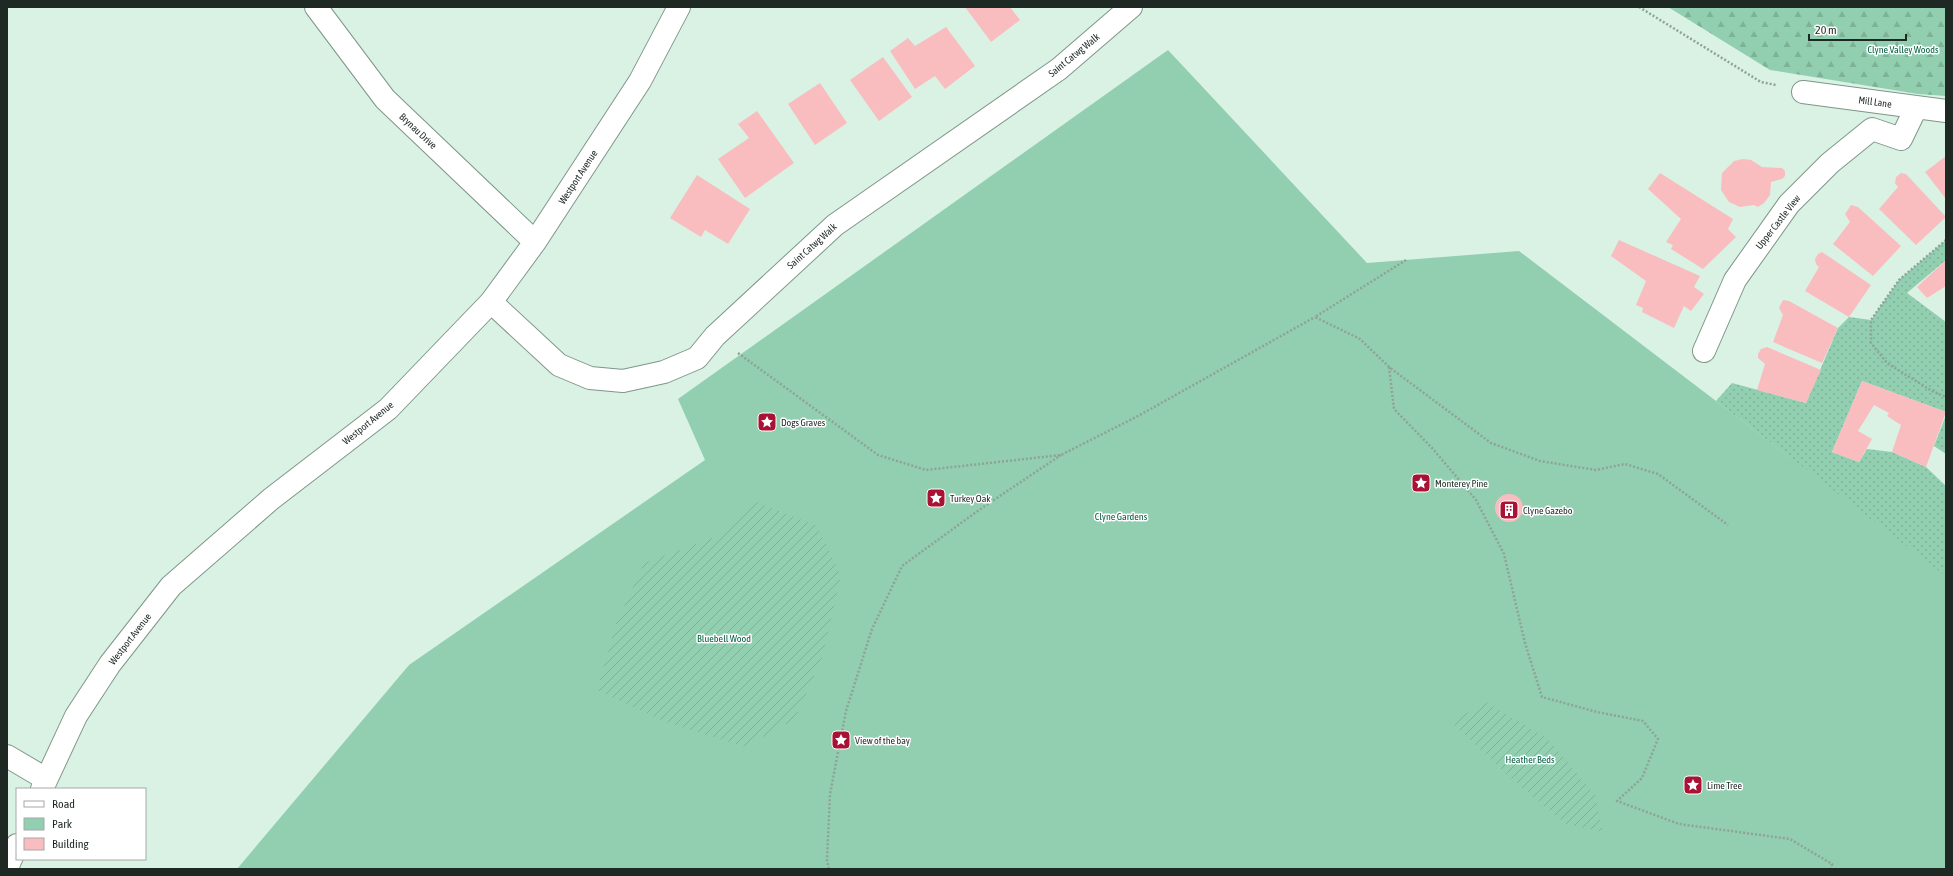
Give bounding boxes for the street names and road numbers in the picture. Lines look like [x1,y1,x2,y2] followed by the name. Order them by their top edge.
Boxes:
[1046,31,1102,79] street label: Saint Catwg Walk
[1858,94,1893,110] street label: Mill Lane
[397,111,439,151] street label: Brynau Drive
[556,148,600,206] street label: Westport Avenue
[1753,193,1803,251] street label: Upper Castle View
[785,221,839,271] street label: Saint Catwg Walk
[340,399,396,447] street label: Westport Avenue
[107,611,154,667] street label: Westport Avenue

